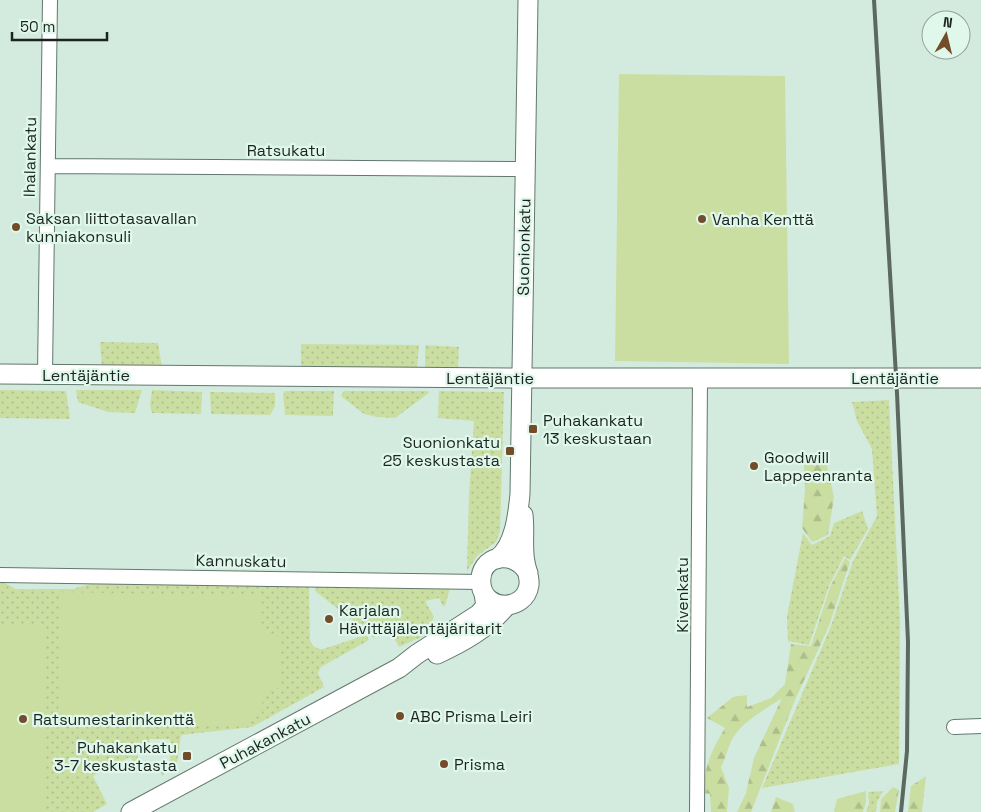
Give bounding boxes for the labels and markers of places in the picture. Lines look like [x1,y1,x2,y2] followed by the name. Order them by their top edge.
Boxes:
[26,208,197,247] place label: Saksan liittotasavallan kunniakonsuli
[712,209,814,230] place label: Vanha Kenttä
[696,213,708,225] marker: Vanha Kenttä
[10,221,22,233] marker: Saksan liittotasavallan kunniakonsuli
[543,410,652,449] place label: Puhakankatu 13 keskustaan
[527,423,539,435] marker: Puhakankatu 13 keskustaan
[383,432,500,471] place label: Suonionkatu 25 keskustasta
[504,445,516,457] marker: Suonionkatu 25 keskustasta
[764,447,872,486] place label: Goodwill Lappeenranta
[748,460,760,472] marker: Goodwill Lappeenranta
[339,600,502,639] place label: Karjalan Hävittäjälentäjäritarit
[323,613,335,625] marker: Karjalan Hävittäjälentäjäritarit
[410,706,532,727] place label: ABC Prisma Leiri
[33,709,194,730] place label: Ratsumestarinkenttä
[394,710,406,722] marker: ABC Prisma Leiri
[17,713,29,725] marker: Ratsumestarinkenttä
[54,737,177,776] place label: Puhakankatu 3-7 keskustasta
[181,750,193,762] marker: Puhakankatu 3-7 keskustasta
[454,754,505,775] place label: Prisma
[438,758,450,770] marker: Prisma

